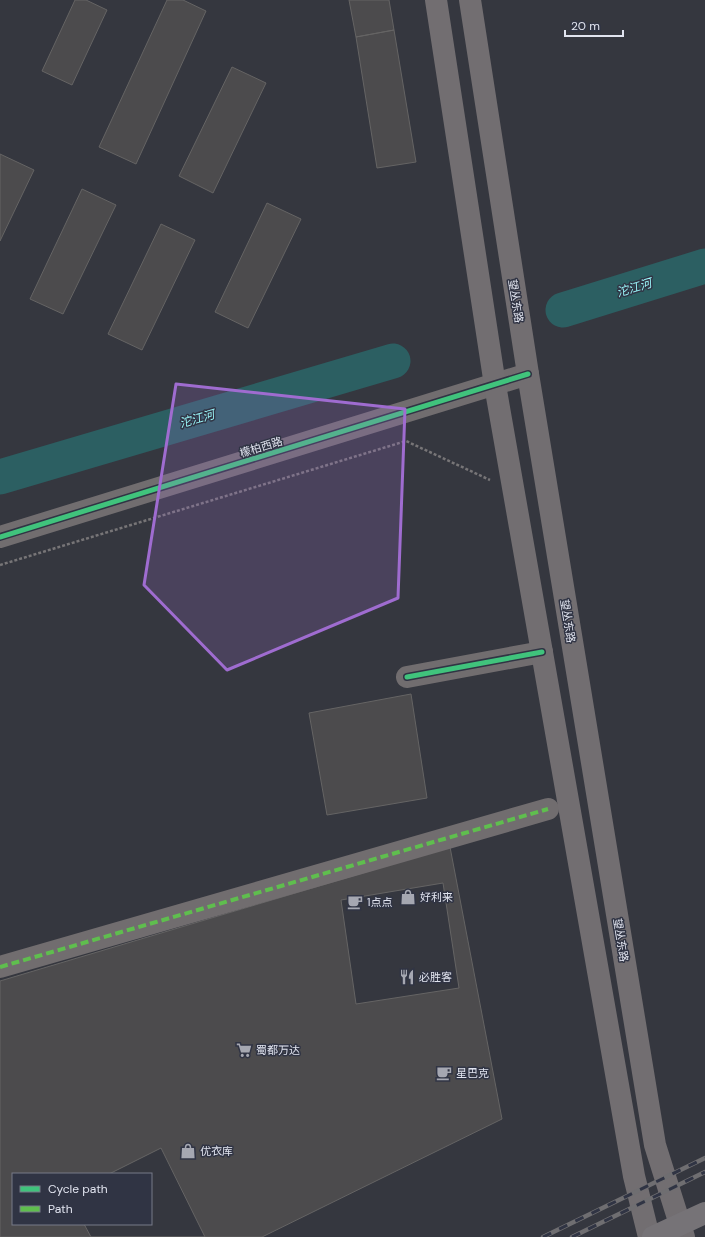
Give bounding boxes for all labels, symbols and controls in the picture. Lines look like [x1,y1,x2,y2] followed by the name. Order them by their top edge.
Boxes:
[565,12,623,38] scale bar
[571,18,600,34] text: 20 m
[614,275,655,301] water label: 沱江河
[506,278,526,324] street label: 望丛东路
[177,406,218,432] water label: 沱江河
[238,434,284,460] street label: 檬柏西路
[558,598,578,644] street label: 望丛东路
[399,888,417,906] shop icon: 好利来
[420,890,453,904] place label: 好利来
[346,893,364,911] cafe icon: 1点点
[367,895,392,909] place label: 1点点
[611,917,631,963] street label: 望丛东路
[398,968,416,986] restaurant icon: 必胜客
[419,970,452,984] place label: 必胜客
[235,1041,253,1059] supermarket icon: 蜀都万达
[256,1043,300,1057] place label: 蜀都万达
[435,1064,453,1082] cafe icon: 星巴克
[456,1066,489,1080] place label: 星巴克
[179,1142,197,1160] shop icon: 优衣库
[200,1144,233,1158] place label: 优衣库
[12,1173,152,1225] legend
[48,1181,108,1197] text: Cycle path
[48,1201,73,1217] text: Path

